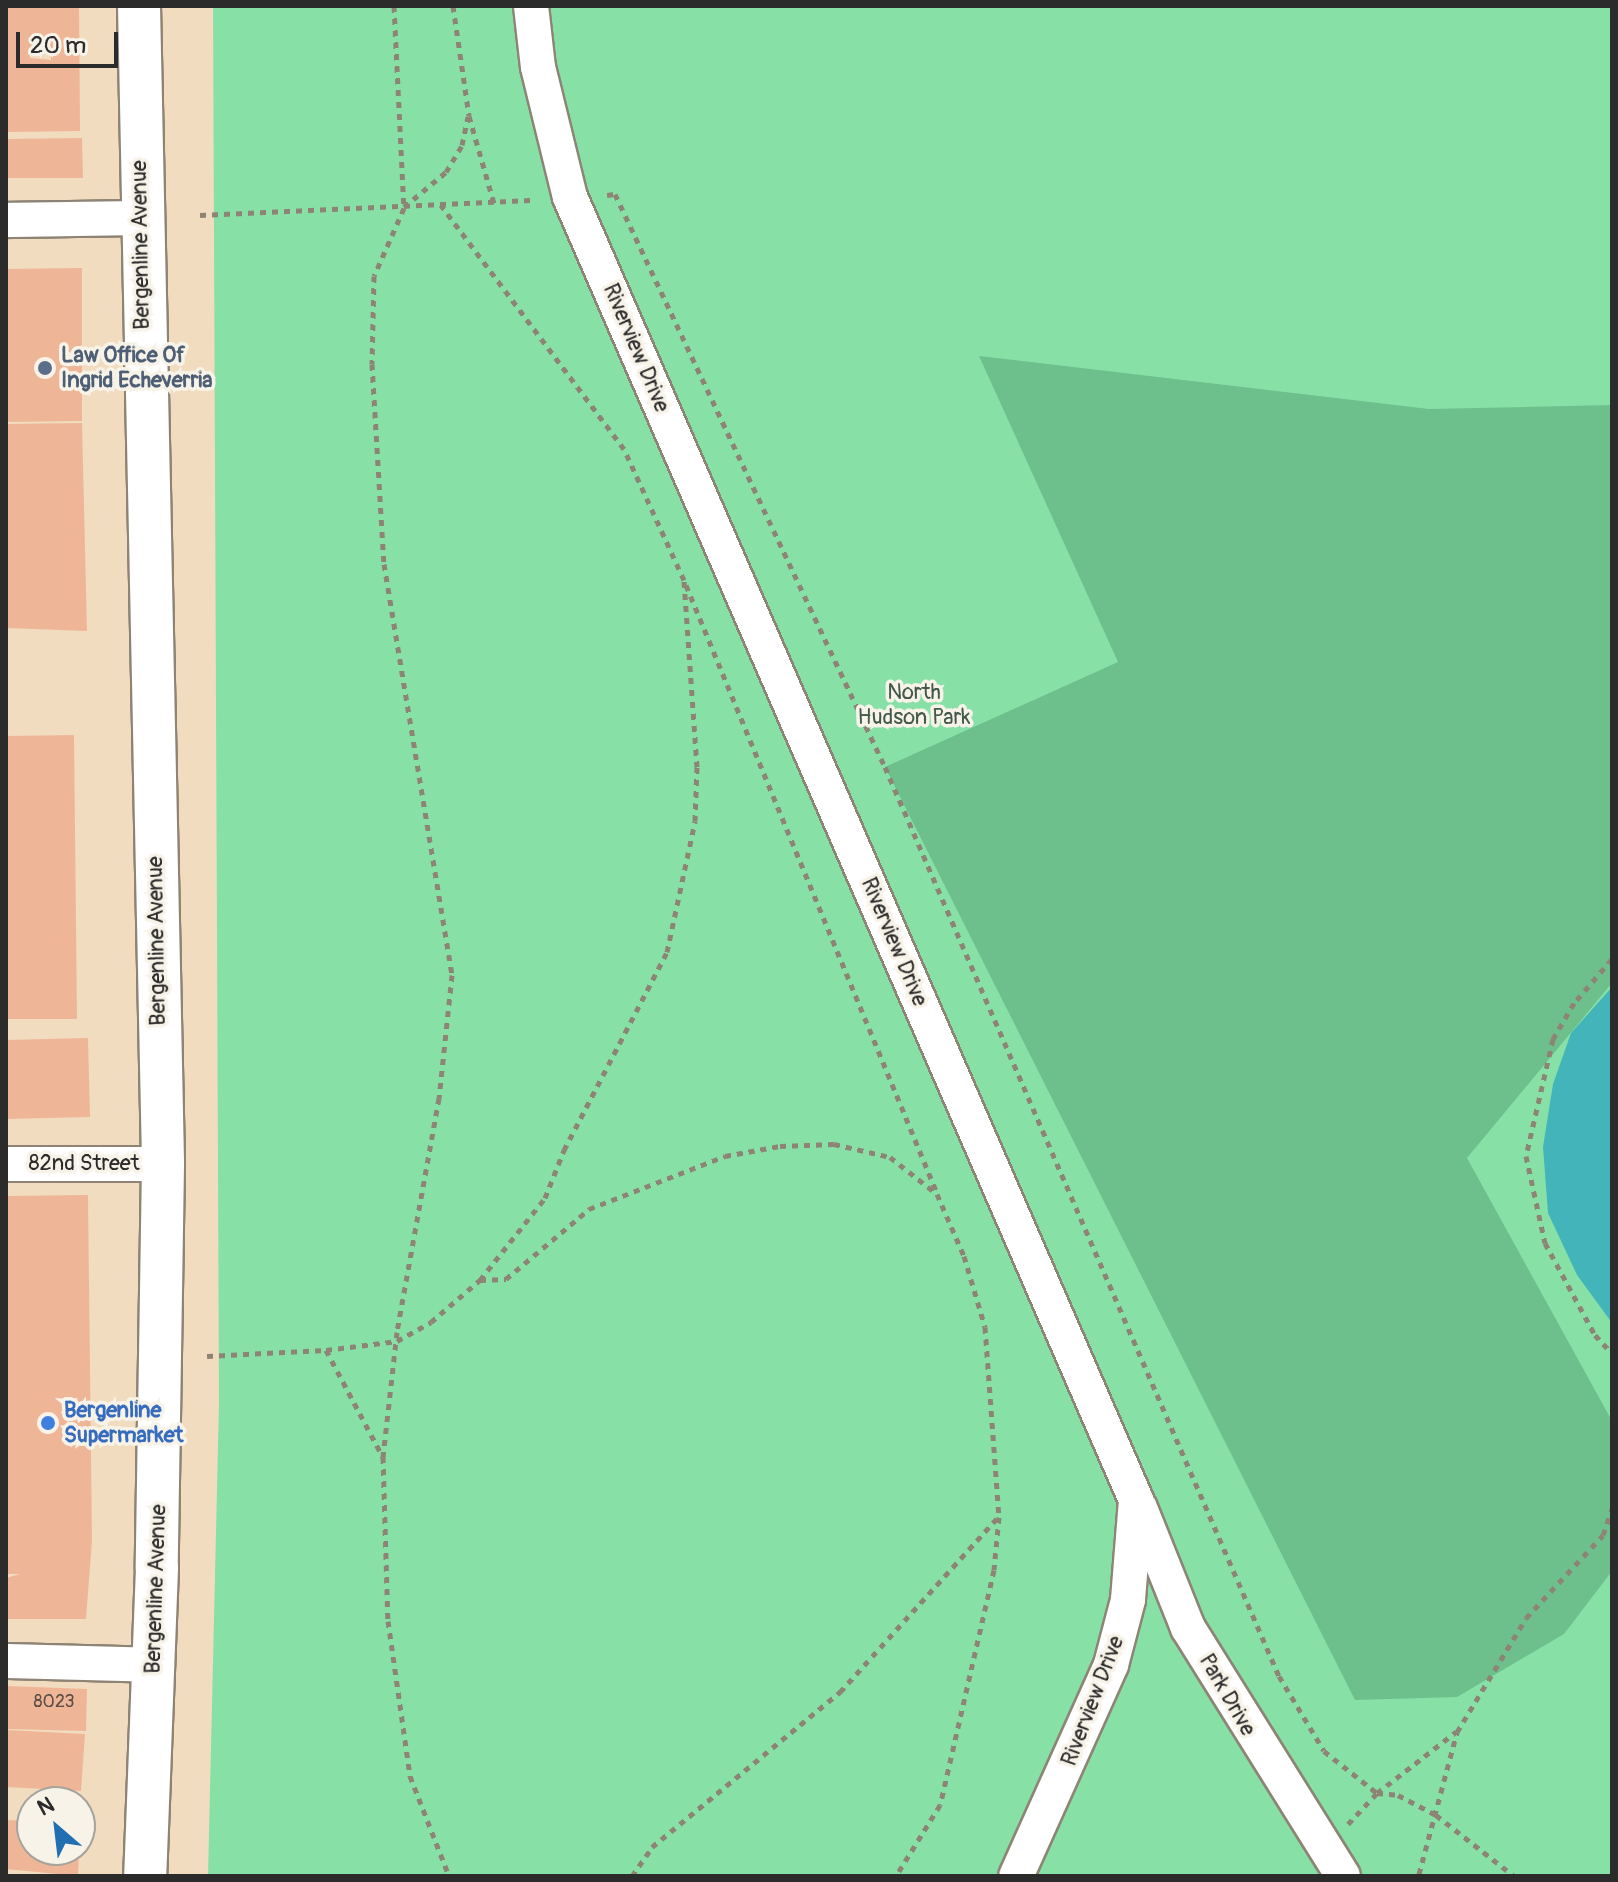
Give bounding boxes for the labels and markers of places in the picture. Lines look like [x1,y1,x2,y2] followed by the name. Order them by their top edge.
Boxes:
[61,342,212,394] place label: Law Office Of Ingrid Echeverria
[36,359,54,377] marker: Law Office Of Ingrid Echeverria
[64,1397,183,1448] place label: Bergenline Supermarket
[39,1414,57,1432] marker: Bergenline Supermarket

